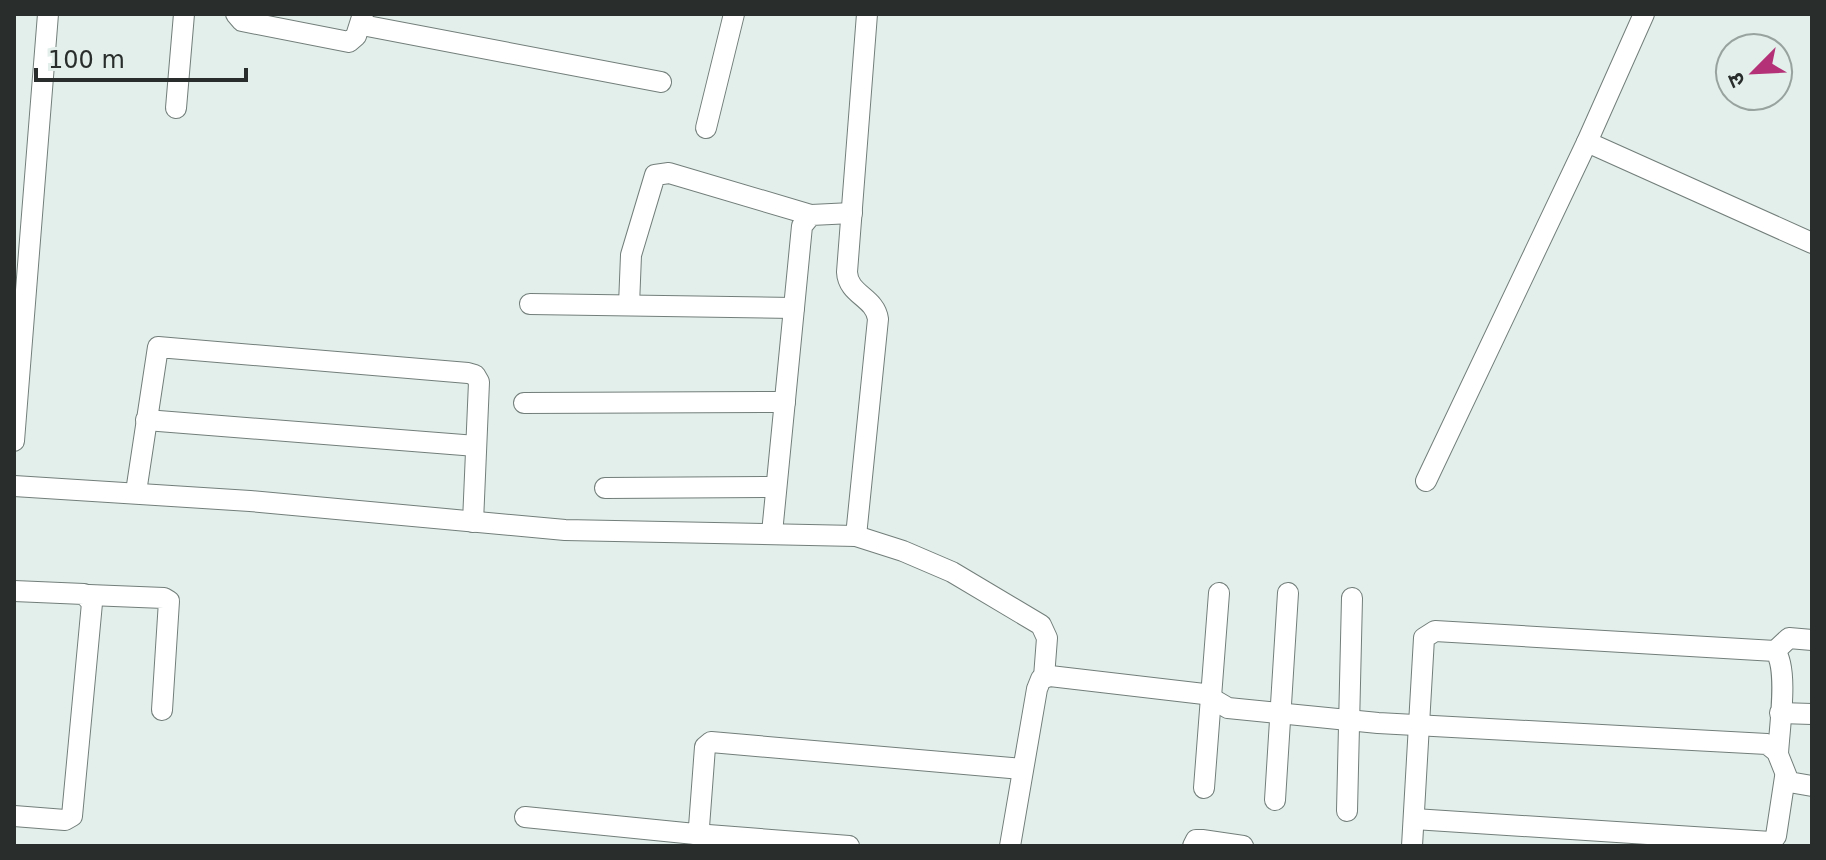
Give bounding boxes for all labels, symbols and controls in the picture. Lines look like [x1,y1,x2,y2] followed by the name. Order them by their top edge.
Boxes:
[36,32,246,82] scale bar
[1714,32,1794,112] north arrow
[48,46,125,74] text: 100 m
[1722,68,1750,91] text: उ

